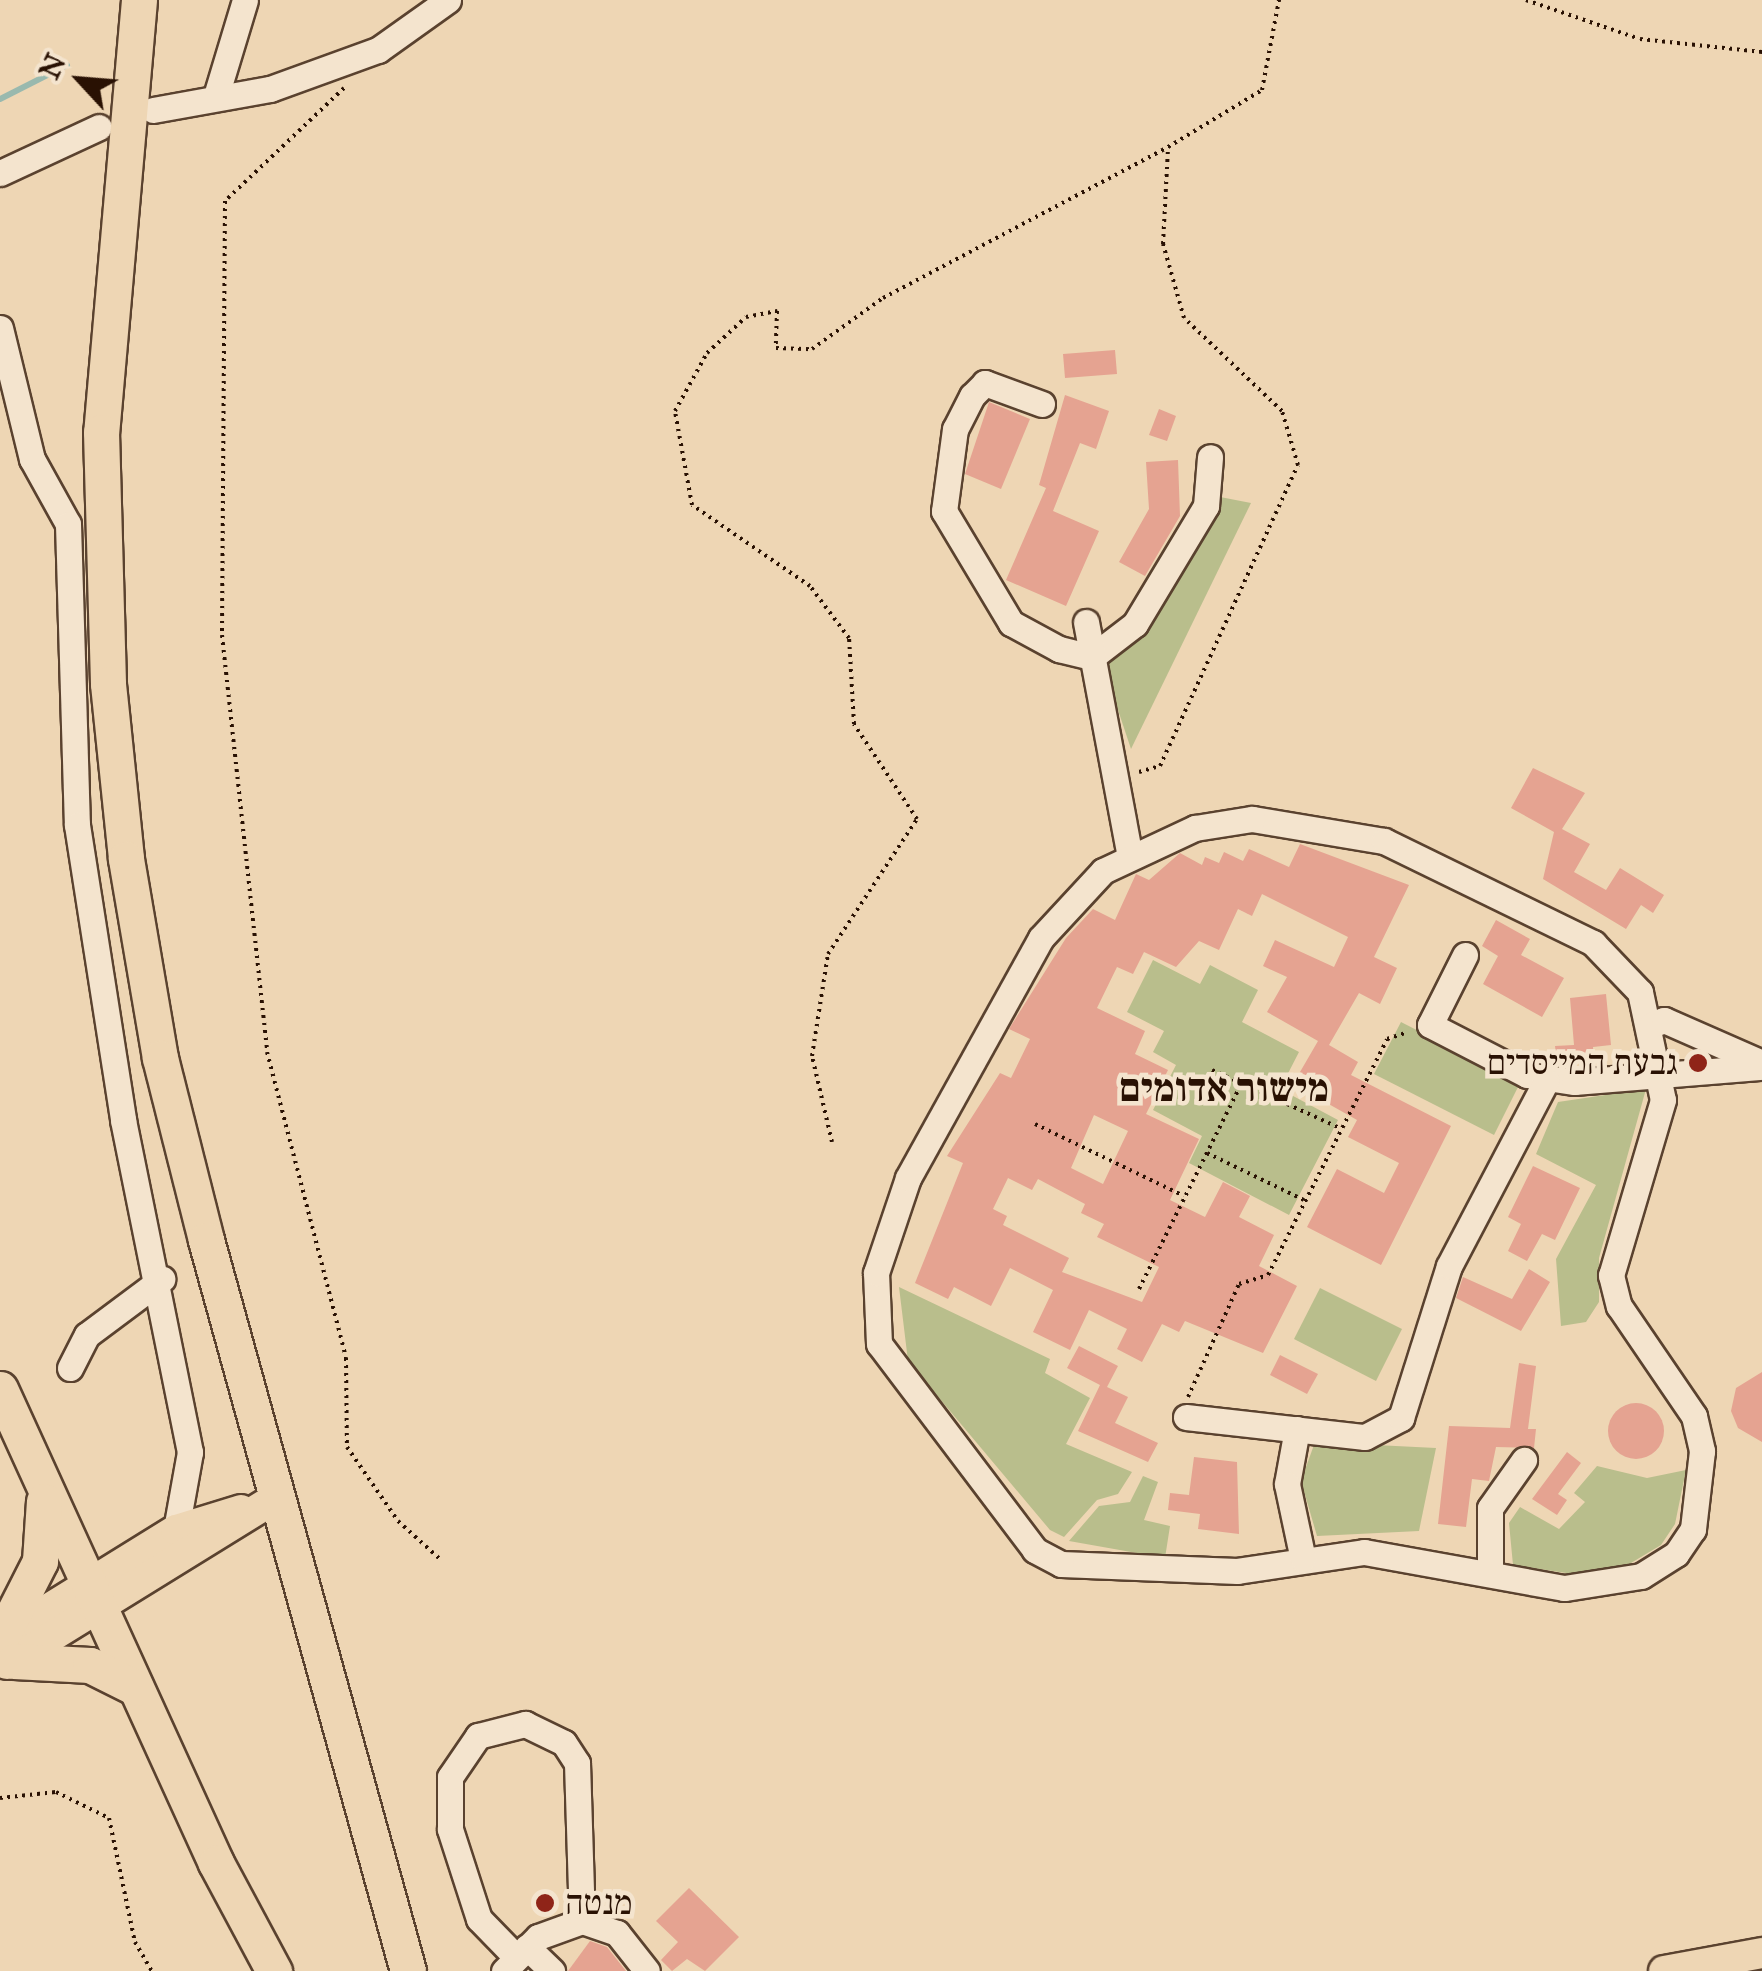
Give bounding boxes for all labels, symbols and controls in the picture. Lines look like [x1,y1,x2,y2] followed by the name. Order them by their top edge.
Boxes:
[30,30,130,130] north arrow
[32,48,74,85] text: N
[1487,1042,1678,1084] place label: גבעת המייסדים
[1687,1052,1709,1074] marker: גבעת המייסדים
[1119,1064,1329,1112] district label: מישור אדומים
[565,1882,633,1924] place label: מנטה
[534,1892,556,1914] marker: מנטה

